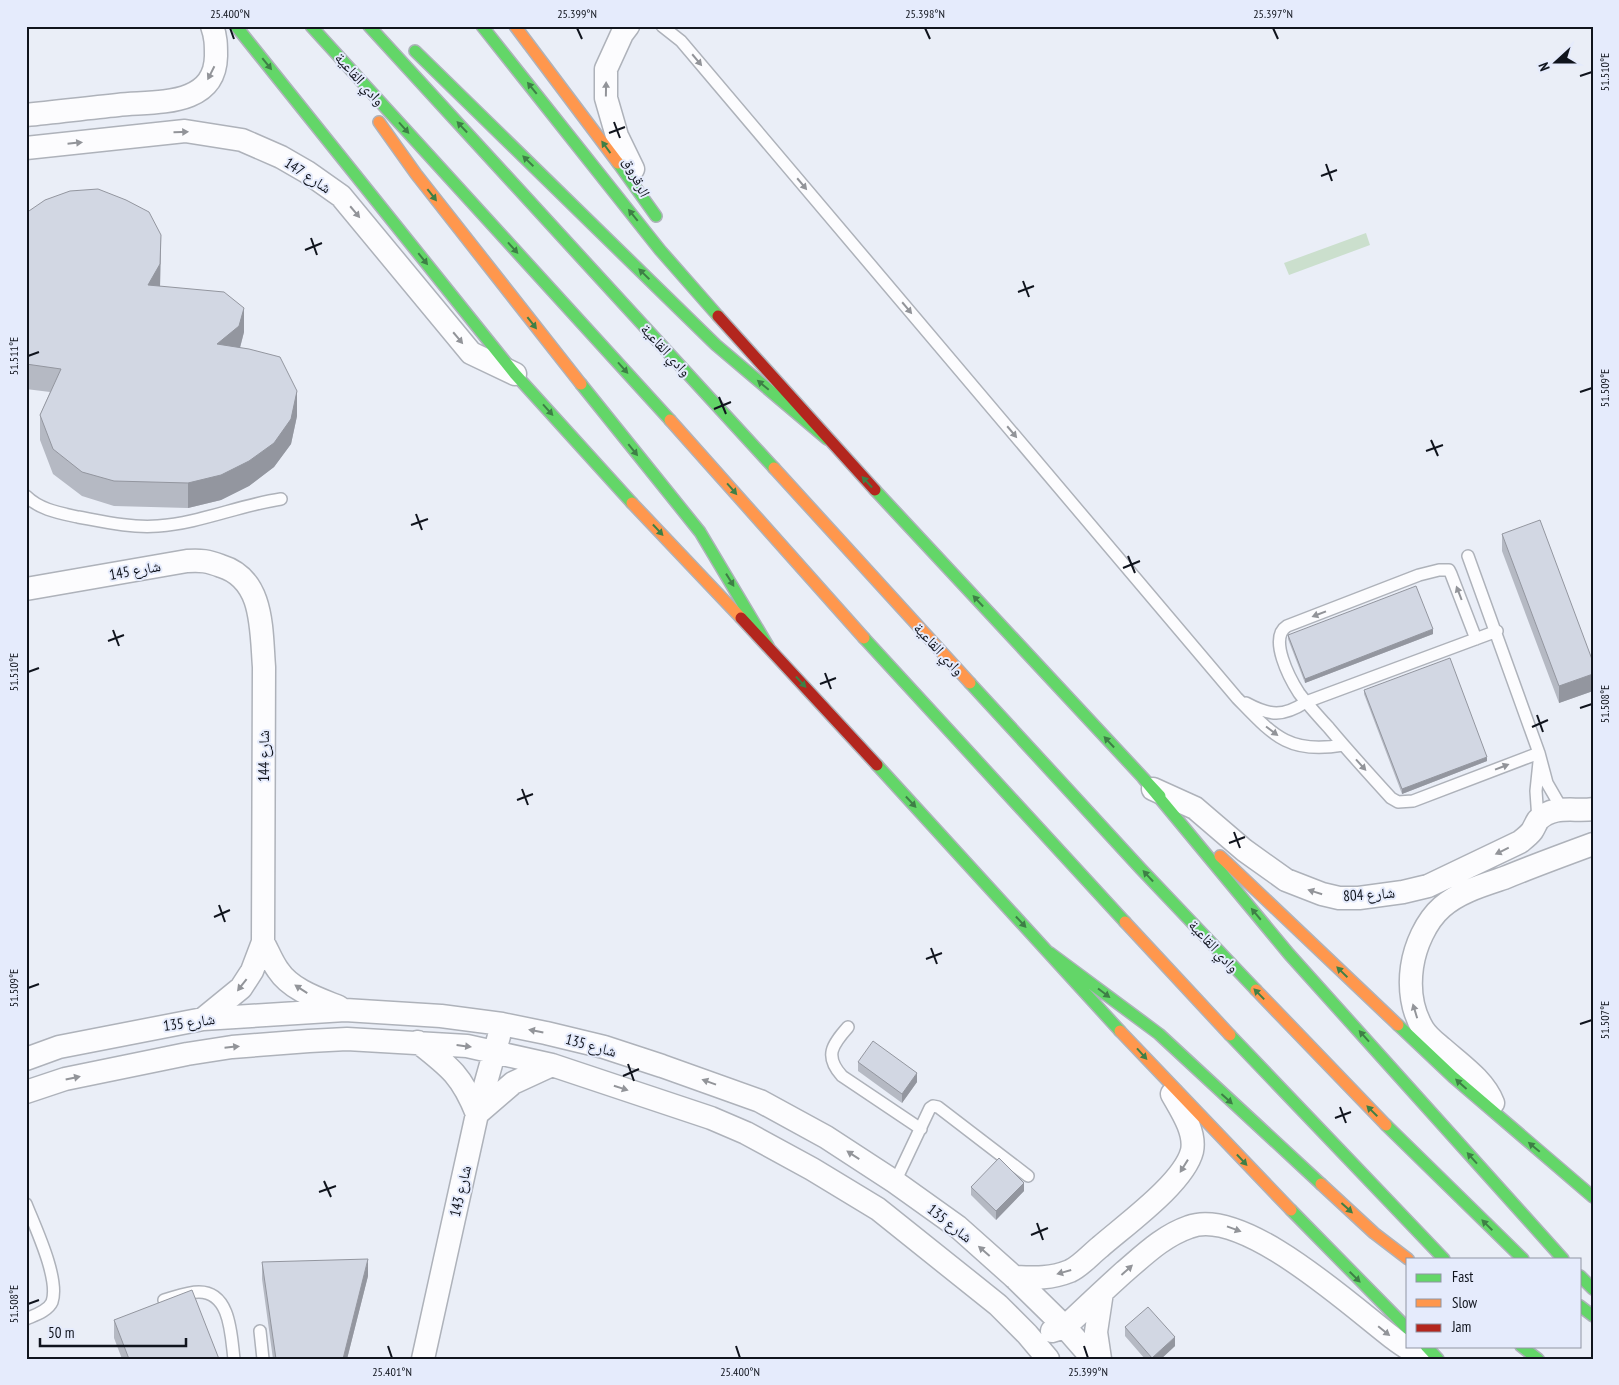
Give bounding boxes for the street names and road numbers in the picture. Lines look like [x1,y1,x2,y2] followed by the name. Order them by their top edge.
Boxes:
[329,48,389,112] street label: وادي القاعية
[280,153,335,198] street label: شارع 147
[618,154,655,200] street label: الرقروق
[635,320,695,382] street label: وادي القاعية
[108,556,163,585] street label: شارع 145
[908,619,968,681] street label: وادي القاعية
[254,730,274,782] street label: شارع 144
[1342,883,1396,906] street label: شارع 804
[1183,916,1243,978] street label: وادي القاعية
[162,1009,216,1036] street label: شارع 135
[563,1029,619,1062] street label: شارع 135
[445,1163,476,1219] street label: شارع 143
[923,1200,976,1247] street label: شارع 135

